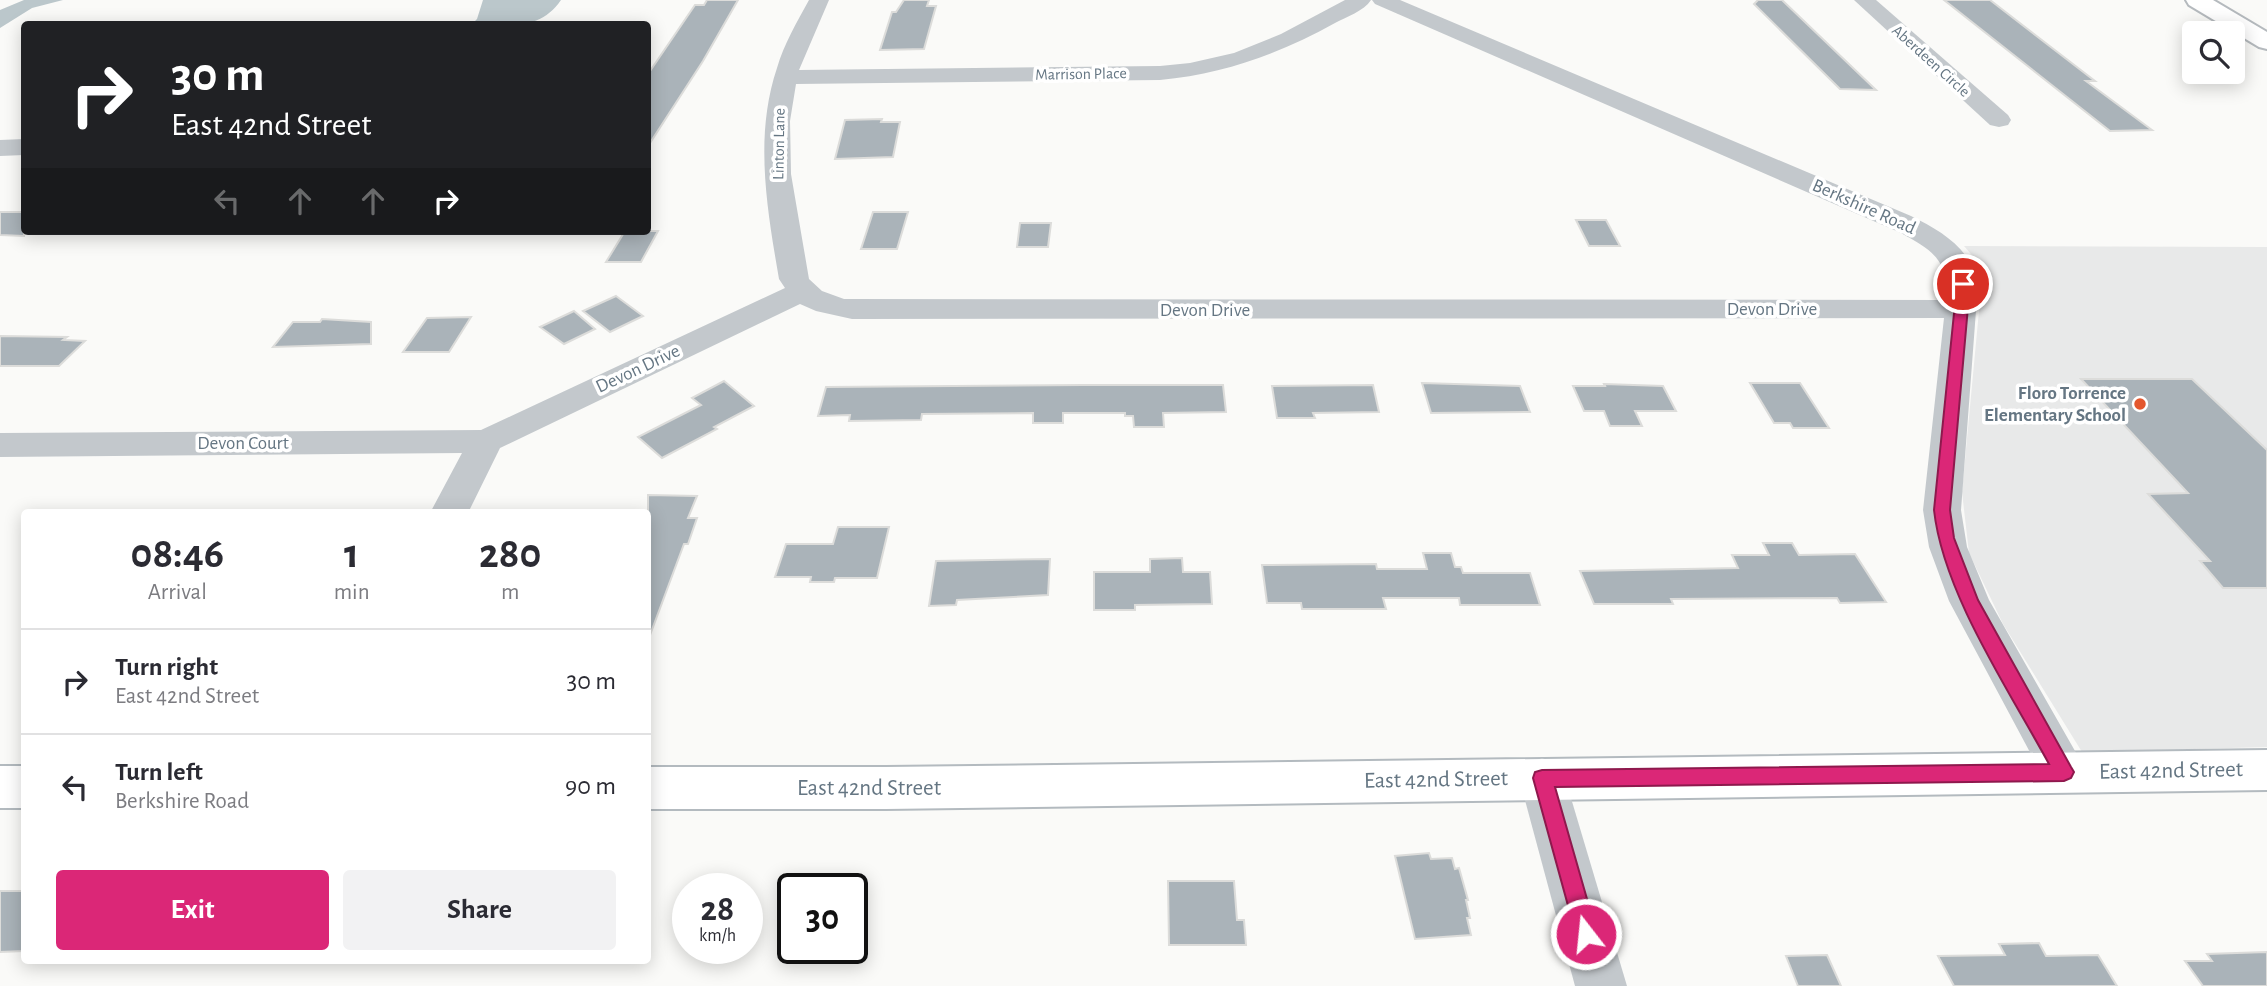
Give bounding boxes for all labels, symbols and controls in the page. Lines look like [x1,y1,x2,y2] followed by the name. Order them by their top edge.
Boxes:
[2182,21,2245,84] map controls
[2182,21,2245,84] button: search
[1889,22,1973,100] street label: Aberdeen Circle
[56,49,147,140] icon: right
[171,51,265,100] text: 30 m
[1035,65,1127,83] street label: Marrison Place
[770,108,788,180] street label: Linton Lane
[171,109,372,141] text: East 42nd Street
[1809,176,1919,238] street label: Berkshire Road
[208,182,246,220] icon: left
[281,182,319,220] icon: ahead
[354,182,392,220] icon: ahead
[427,182,465,220] icon: right
[1933,254,1993,314] pin
[1944,265,1982,303] icon: arrive
[1727,300,1817,319] street label: Devon Drive
[1160,301,1250,320] street label: Devon Drive
[593,341,683,397] street label: Devon Drive
[1984,384,2126,425] place label: Floro Torrence Elementary School
[2132,396,2148,412] marker: Floro Torrence Elementary School
[197,434,289,453] street label: Devon Court
[131,533,224,575] text: 08:46
[344,533,359,575] text: 1
[479,533,541,575] text: 280
[148,581,207,604] text: Arrival
[334,581,370,604] text: min
[501,581,519,604] text: m
[115,654,218,680] text: Turn right
[56,663,94,701] icon: right
[566,668,616,694] text: 30 m
[115,685,259,708] text: East 42nd Street
[2099,758,2244,784] street label: East 42nd Street
[115,759,203,785] text: Turn left
[1364,767,1509,793] street label: East 42nd Street
[56,768,94,806] icon: left
[565,773,616,799] text: 90 m
[797,777,942,800] street label: East 42nd Street
[115,790,249,813] text: Berkshire Road
[56,870,329,950] button: Exit
[343,870,616,950] button: Share
[777,873,868,964] speed limit sign: 30
[701,892,734,927] text: 28
[1549,897,1623,971] position arrow
[699,927,736,945] text: km/h

